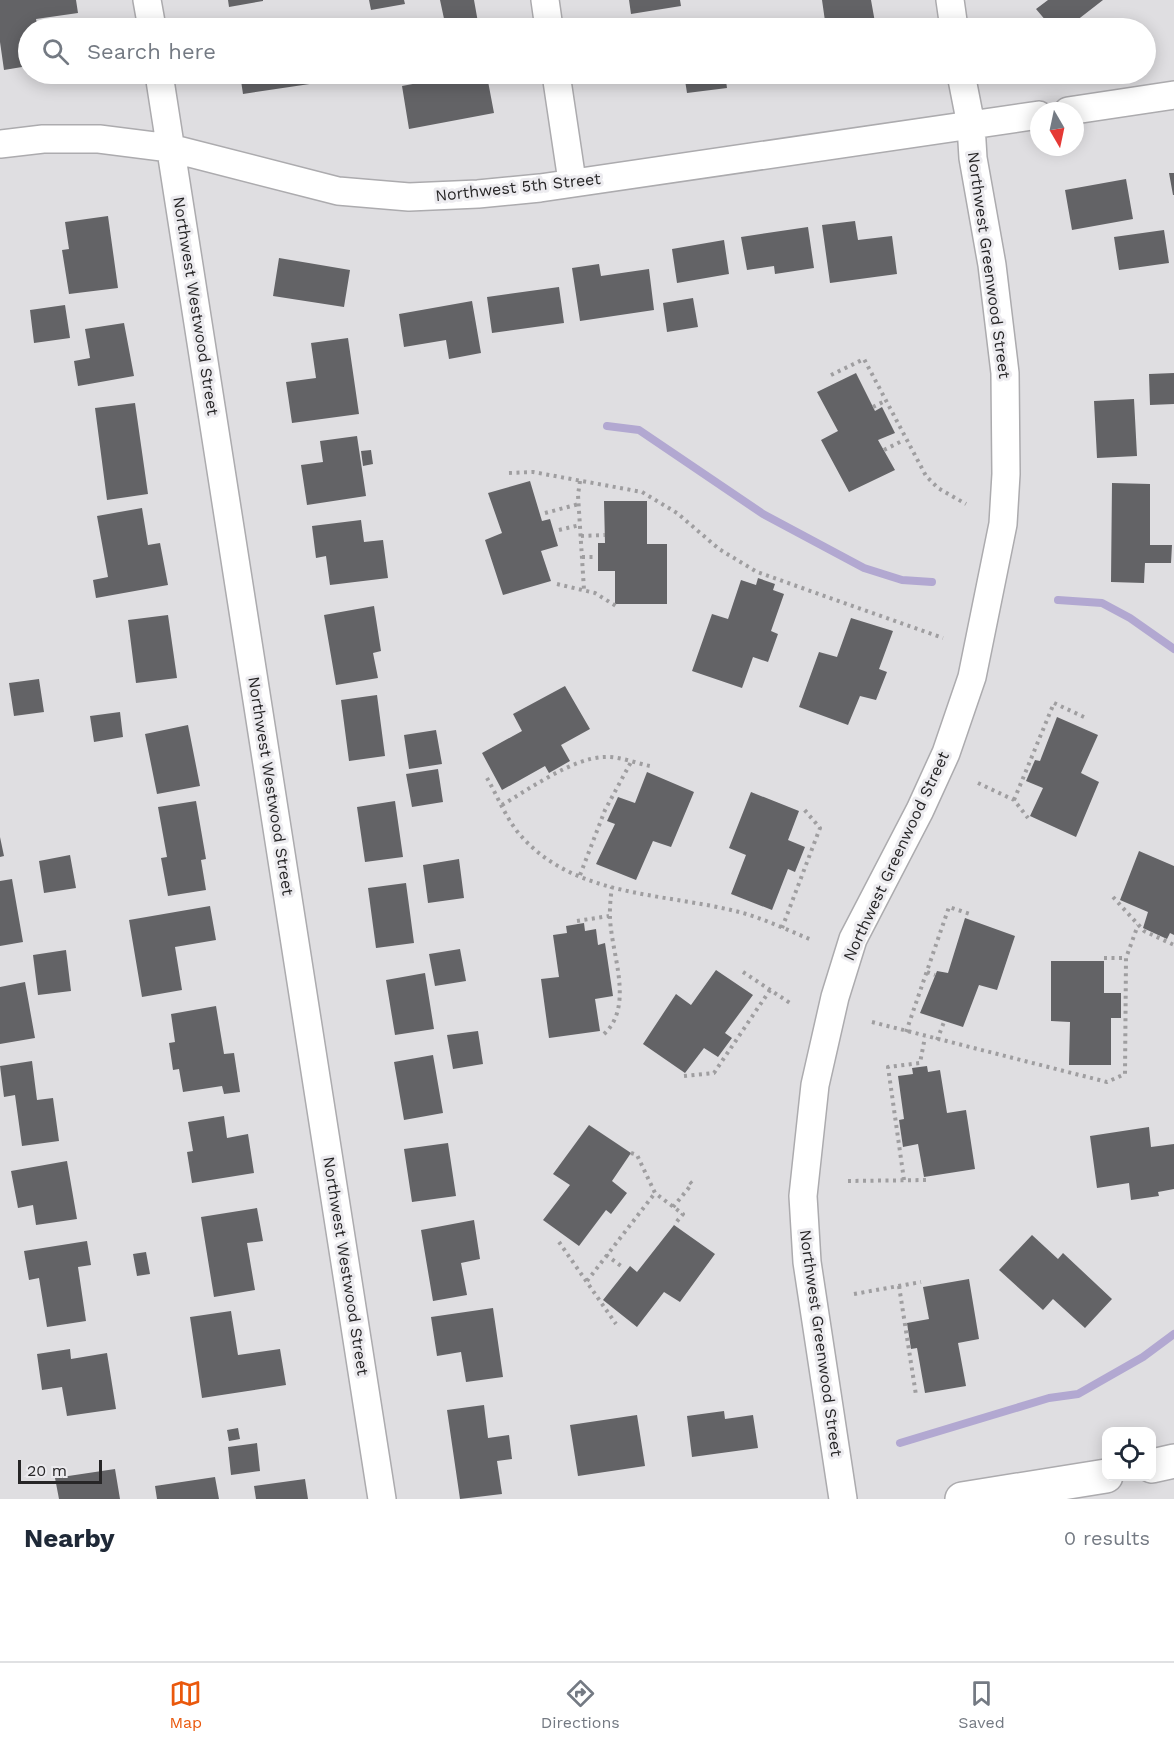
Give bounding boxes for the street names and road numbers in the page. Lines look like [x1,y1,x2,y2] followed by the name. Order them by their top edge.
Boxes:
[964,150,1014,380] street label: Northwest Greenwood Street
[434,169,602,205] street label: Northwest 5th Street
[169,195,223,417] street label: Northwest Westwood Street
[244,675,298,897] street label: Northwest Westwood Street
[839,748,953,964] street label: Northwest Greenwood Street
[319,1155,373,1377] street label: Northwest Westwood Street
[796,1228,846,1458] street label: Northwest Greenwood Street

